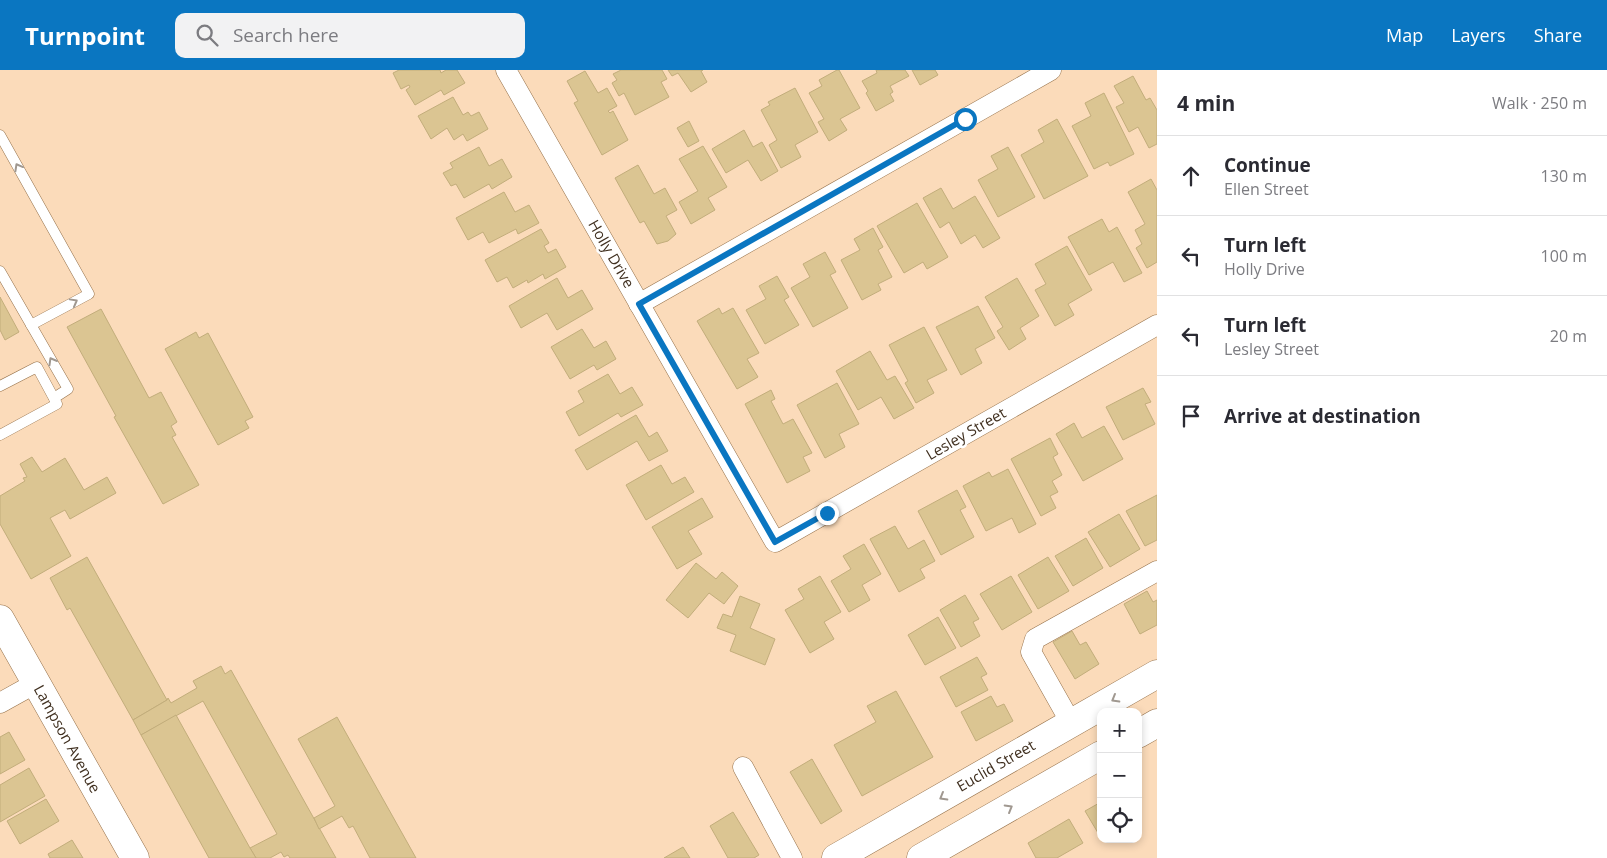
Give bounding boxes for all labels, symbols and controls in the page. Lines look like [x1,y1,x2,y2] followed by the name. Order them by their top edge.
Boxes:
[175,13,525,58] search box
[25,19,145,52] text: Turnpoint
[193,21,221,49] icon: search
[233,22,339,48] text: Search here
[1386,23,1423,47] text: Map
[1451,23,1506,47] text: Layers
[1534,23,1582,47] text: Share
[1177,89,1235,117] text: 4 min
[1492,92,1587,114] text: Walk · 250 m
[954,108,977,131] route start
[1224,152,1311,178] text: Continue
[1177,162,1205,190] icon: ahead
[14,164,24,173] one-way arrow
[1541,165,1587,187] text: 130 m
[1224,178,1309,200] text: Ellen Street
[584,216,639,291] street label: Holly Drive
[1224,232,1306,258] text: Turn left
[1177,242,1205,270] icon: left
[1541,245,1587,267] text: 100 m
[1224,258,1305,280] text: Holly Drive
[69,298,78,308] one-way arrow
[1224,312,1306,338] text: Turn left
[1177,322,1205,350] icon: left
[1550,325,1587,347] text: 20 m
[1224,338,1319,360] text: Lesley Street
[49,358,59,367] one-way arrow
[922,402,1009,464] street label: Lesley Street
[1177,402,1205,430] icon: arrive
[1224,403,1421,429] text: Arrive at destination
[816,502,839,525] route end
[30,681,106,796] street label: Lampson Avenue
[1111,692,1120,702] one-way arrow
[1097,708,1142,843] map controls
[1097,708,1142,753] button: +
[953,735,1038,796] street label: Euclid Street
[1097,753,1142,798] button: −
[940,790,949,800] one-way arrow
[1097,798,1142,843] button: locate
[1004,804,1013,814] one-way arrow

